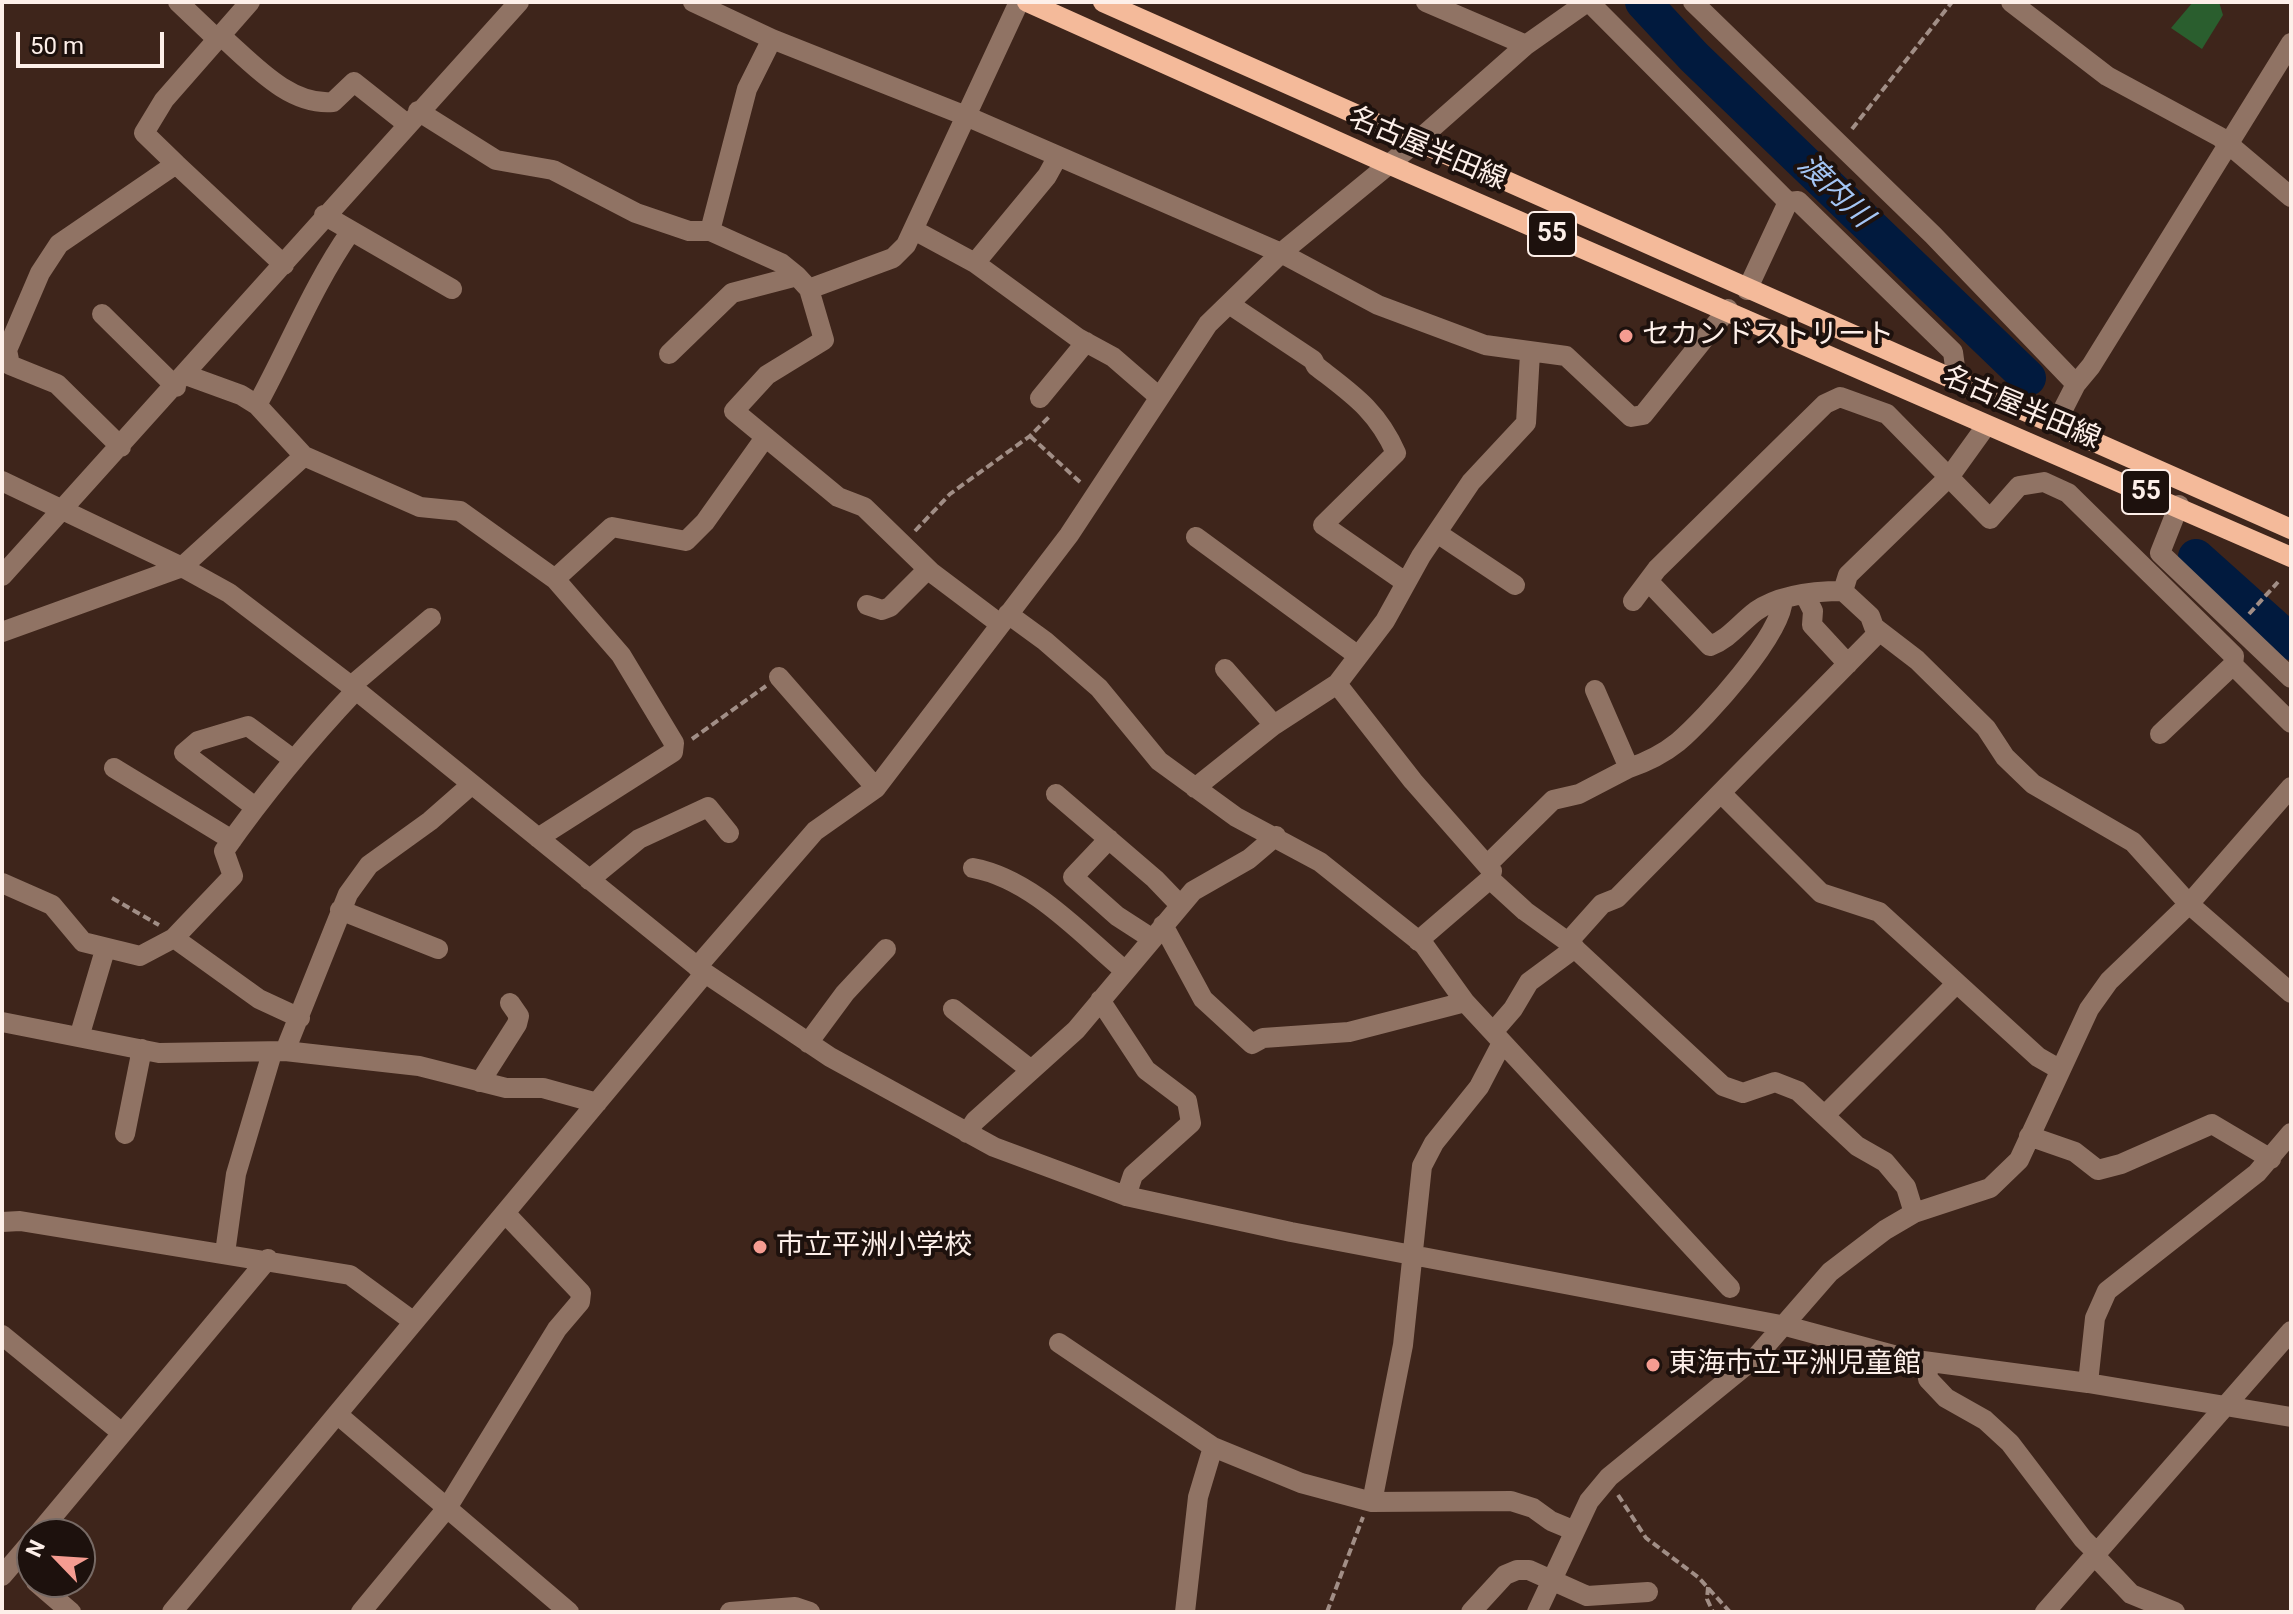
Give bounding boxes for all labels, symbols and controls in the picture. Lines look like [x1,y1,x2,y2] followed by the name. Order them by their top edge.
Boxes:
[20,16,168,66] scale bar
[30,32,84,60] text: 50 m
[1343,102,1511,198] street label: 名古屋半田線
[1789,148,1879,236] water label: 渡内川
[1528,212,1576,256] road number: 55
[1642,319,1894,353] place label: セカンドストリート
[1617,327,1635,345] marker: セカンドストリート
[1937,361,2105,457] street label: 名古屋半田線
[2122,470,2170,514] road number: 55
[776,1230,972,1264] place label: 市立平洲小学校
[751,1238,769,1256] marker: 市立平洲小学校
[1669,1348,1921,1382] place label: 東海市立平洲児童館
[1644,1356,1662,1374] marker: 東海市立平洲児童館
[16,1518,96,1598] north arrow
[21,1536,50,1561] text: N

